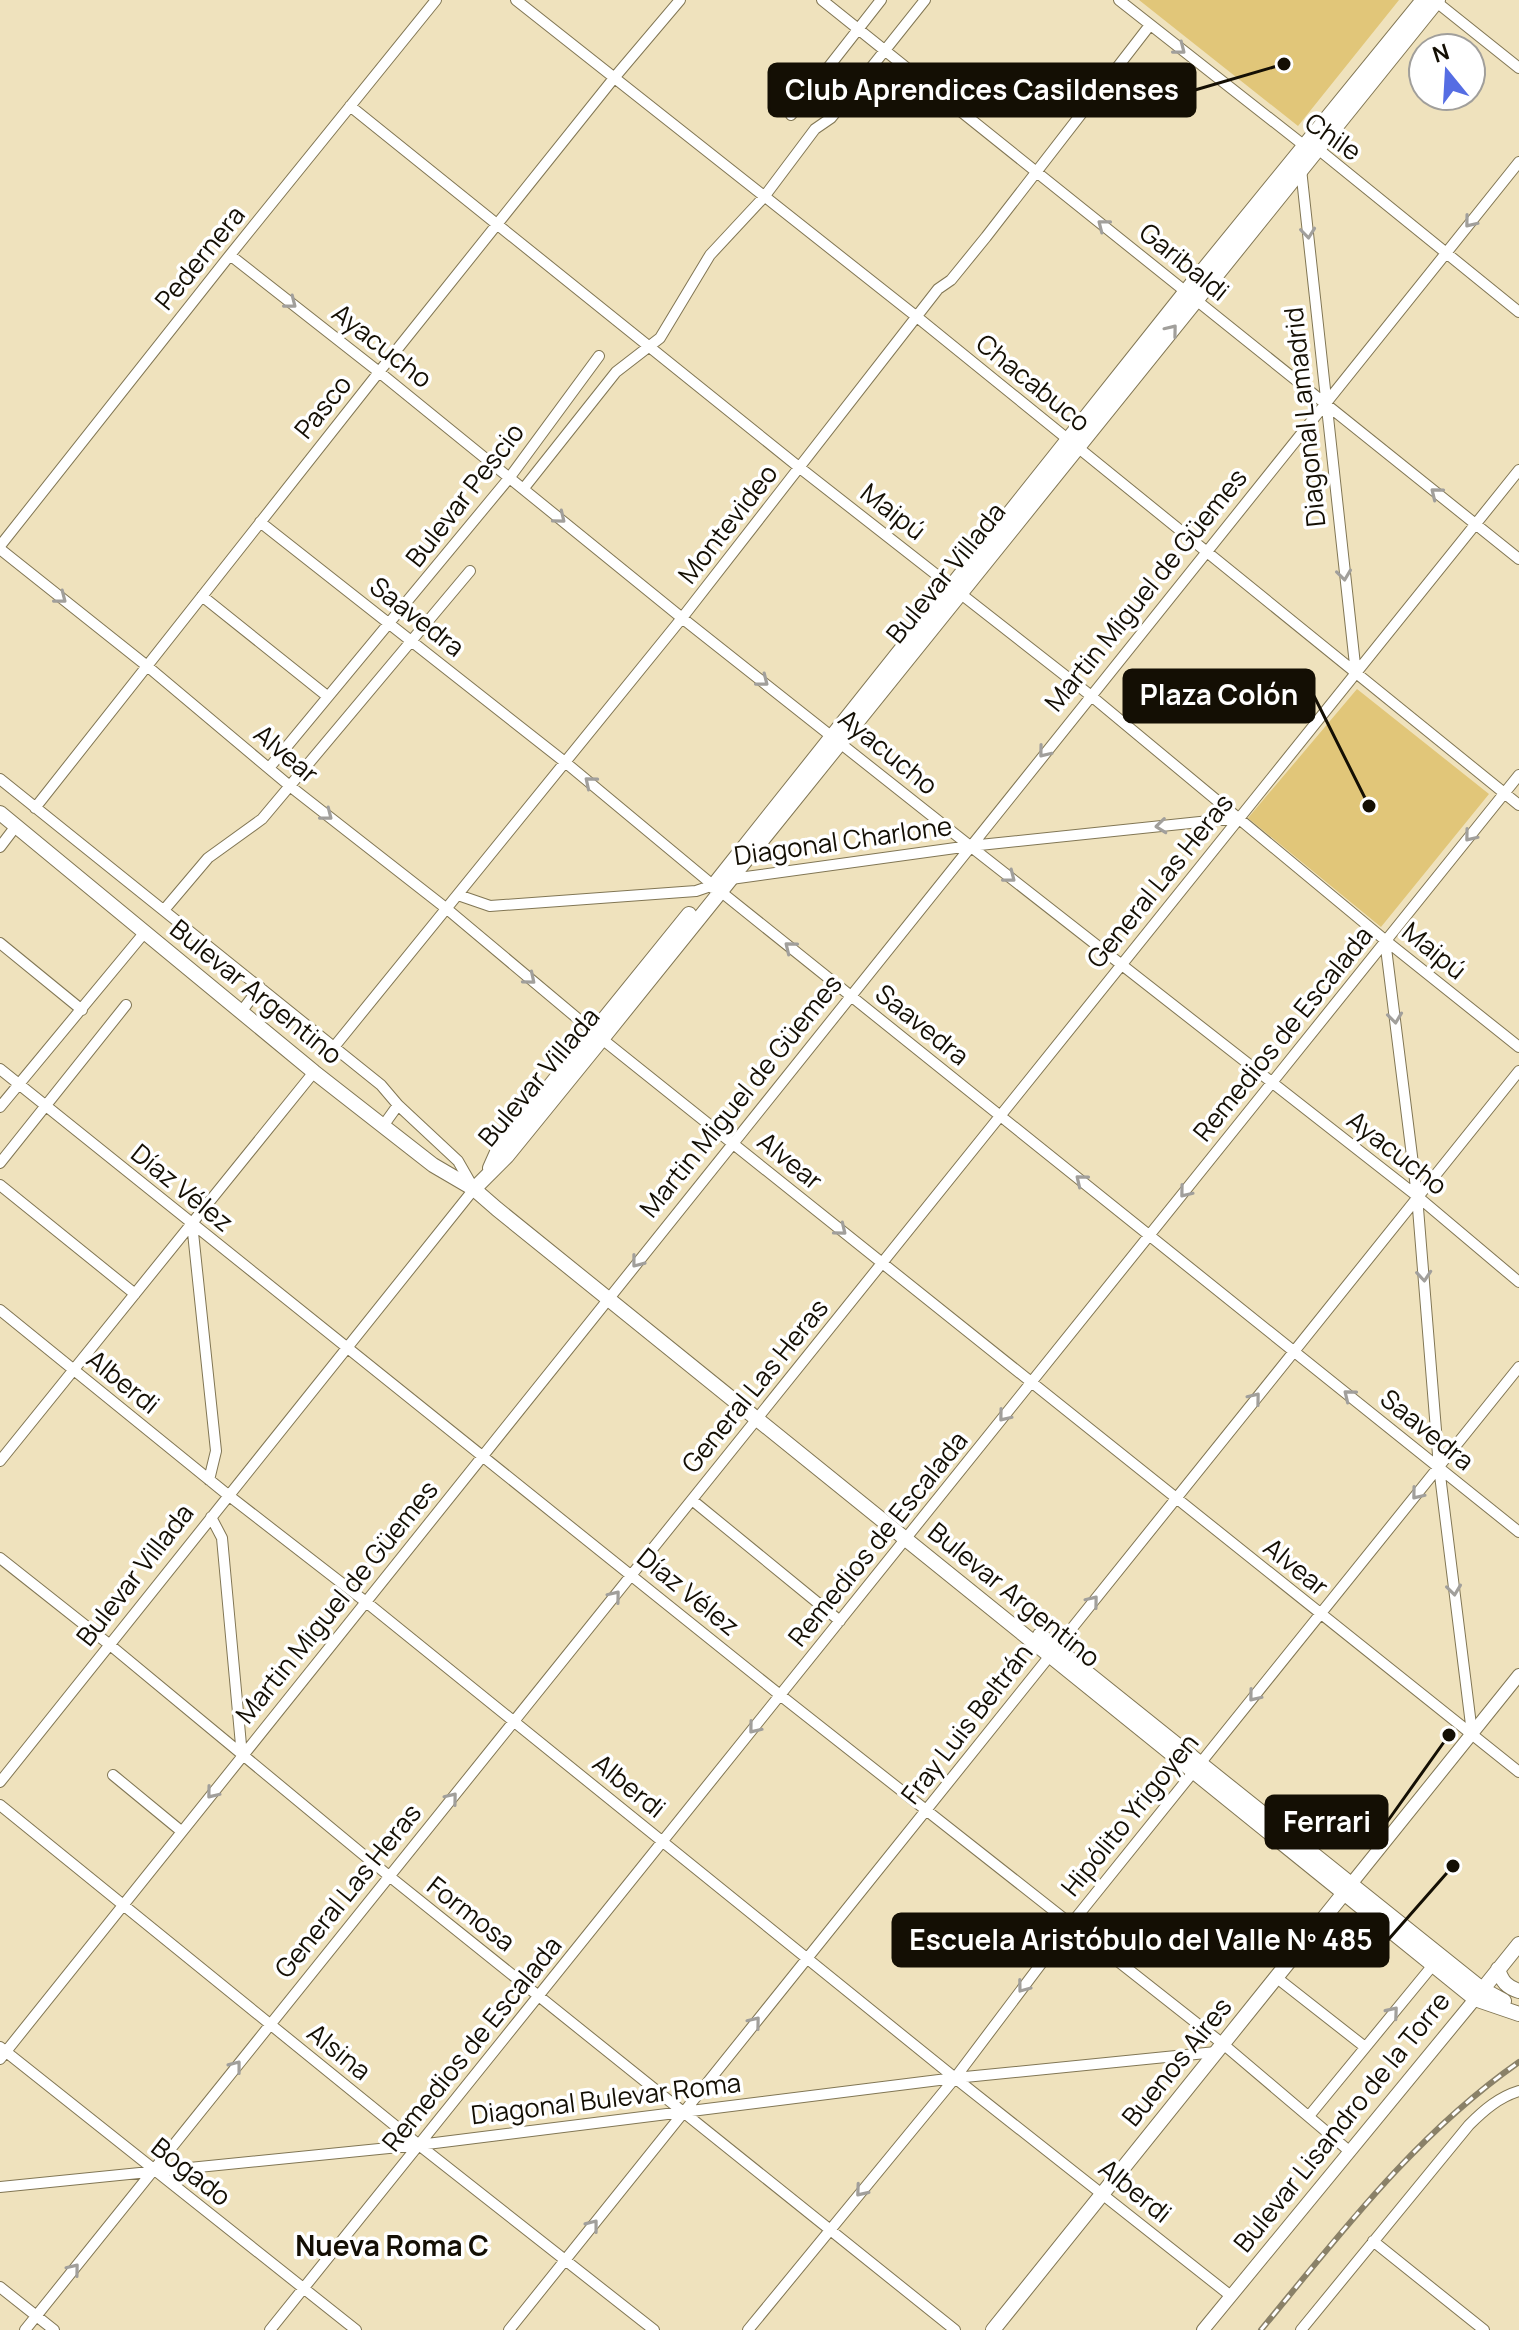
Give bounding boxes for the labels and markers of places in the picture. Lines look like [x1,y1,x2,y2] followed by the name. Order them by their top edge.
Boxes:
[769,64,1195,116] callout: Club Aprendices Casildenses
[1124,670,1314,722] callout: Plaza Colón
[1266,1796,1387,1848] callout: Ferrari
[893,1914,1388,1966] callout: Escuela Aristóbulo del Valle Nº 485

